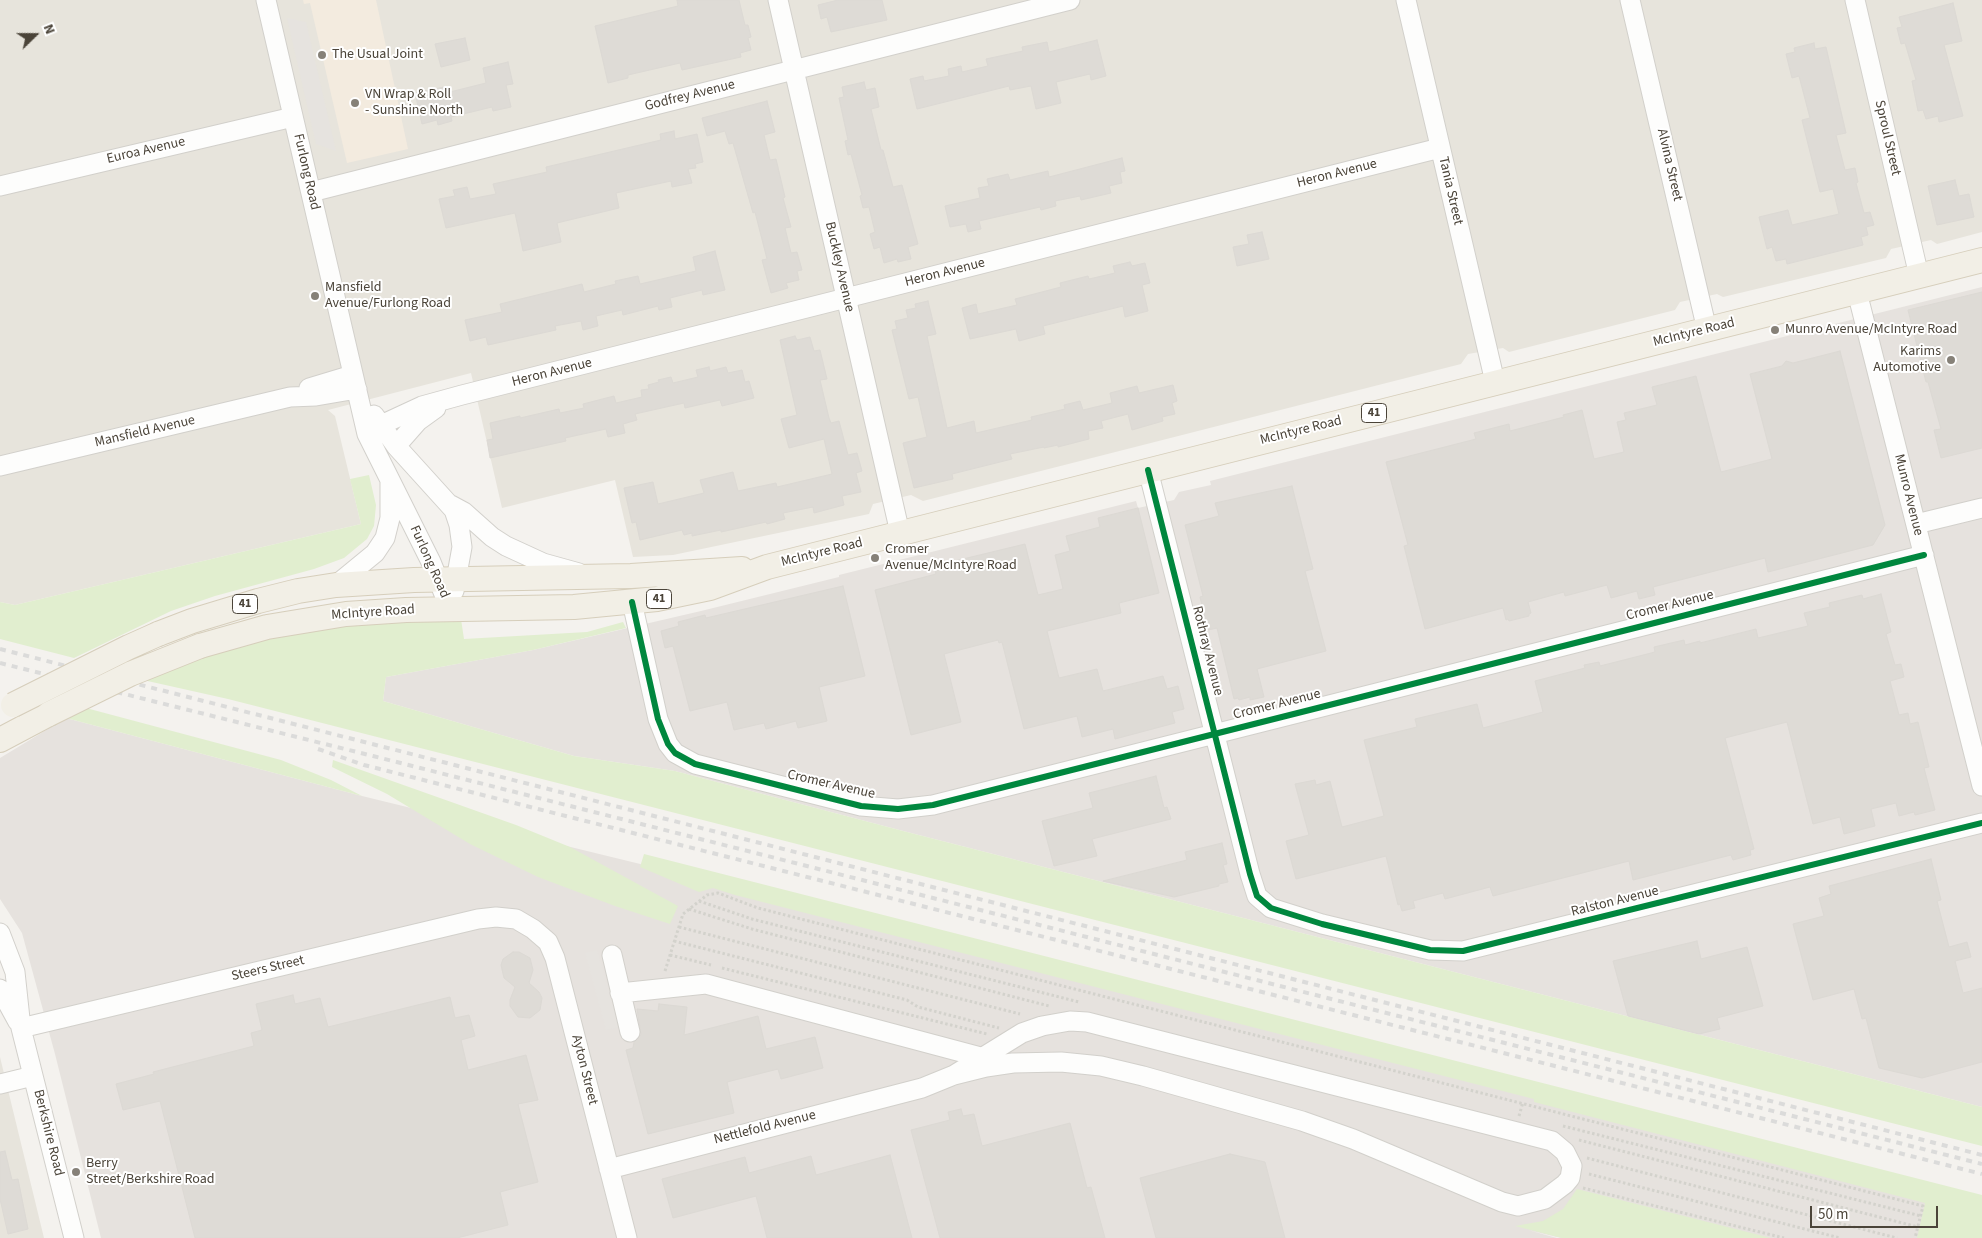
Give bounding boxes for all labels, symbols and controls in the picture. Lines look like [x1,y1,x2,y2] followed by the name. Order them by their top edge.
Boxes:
[10,10,60,60] north arrow
[38,21,60,37] text: N
[332,47,423,63] place label: The Usual Joint
[316,49,328,61] marker: The Usual Joint
[643,77,737,115] street label: Godfrey Avenue
[365,87,463,120] place label: VN Wrap & Roll - Sunshine North
[349,97,361,109] marker: VN Wrap & Roll - Sunshine North
[1870,99,1904,177] street label: Sproul Street
[1653,127,1685,203] street label: Alvina Street
[289,132,323,212] street label: Furlong Road
[105,134,187,168] street label: Euroa Avenue
[1434,155,1466,227] street label: Tania Street
[1295,156,1379,192] street label: Heron Avenue
[820,220,858,314] street label: Buckley Avenue
[903,255,987,291] street label: Heron Avenue
[325,280,451,312] place label: Mansfield Avenue/Furlong Road
[309,290,321,302] marker: Mansfield Avenue/Furlong Road
[1651,315,1737,351] street label: McIntyre Road
[1785,322,1957,338] place label: Munro Avenue/McIntyre Road
[1769,324,1781,336] marker: Munro Avenue/McIntyre Road
[1873,344,1941,377] place label: Karims Automotive
[1945,354,1957,366] marker: Karims Automotive
[510,355,594,391] street label: Heron Avenue
[1362,403,1386,422] road number: 41
[93,412,197,452] street label: Mansfield Avenue
[1258,413,1344,449] street label: McIntyre Road
[1890,452,1926,538] street label: Munro Avenue
[405,523,453,601] street label: Furlong Road
[779,535,865,571] street label: McIntyre Road
[885,542,1017,574] place label: Cromer Avenue/McIntyre Road
[869,552,881,564] marker: Cromer Avenue/McIntyre Road
[1624,587,1716,625] street label: Cromer Avenue
[646,590,672,608] road number: 41
[232,594,258,614] road number: 41
[331,602,415,624] street label: McIntyre Road
[1188,605,1226,697] street label: Rothray Avenue
[1231,686,1323,724] street label: Cromer Avenue
[785,767,877,803] street label: Cromer Avenue
[1569,883,1661,921] street label: Ralston Avenue
[230,952,306,986] street label: Steers Street
[567,1033,601,1107] street label: Ayton Street
[29,1088,67,1178] street label: Berkshire Road
[712,1107,818,1149] street label: Nettlefold Avenue
[86,1156,215,1188] place label: Berry Street/Berkshire Road
[70,1166,82,1178] marker: Berry Street/Berkshire Road
[1812,1196,1940,1228] scale bar
[1818,1204,1848,1225] text: 50 m

